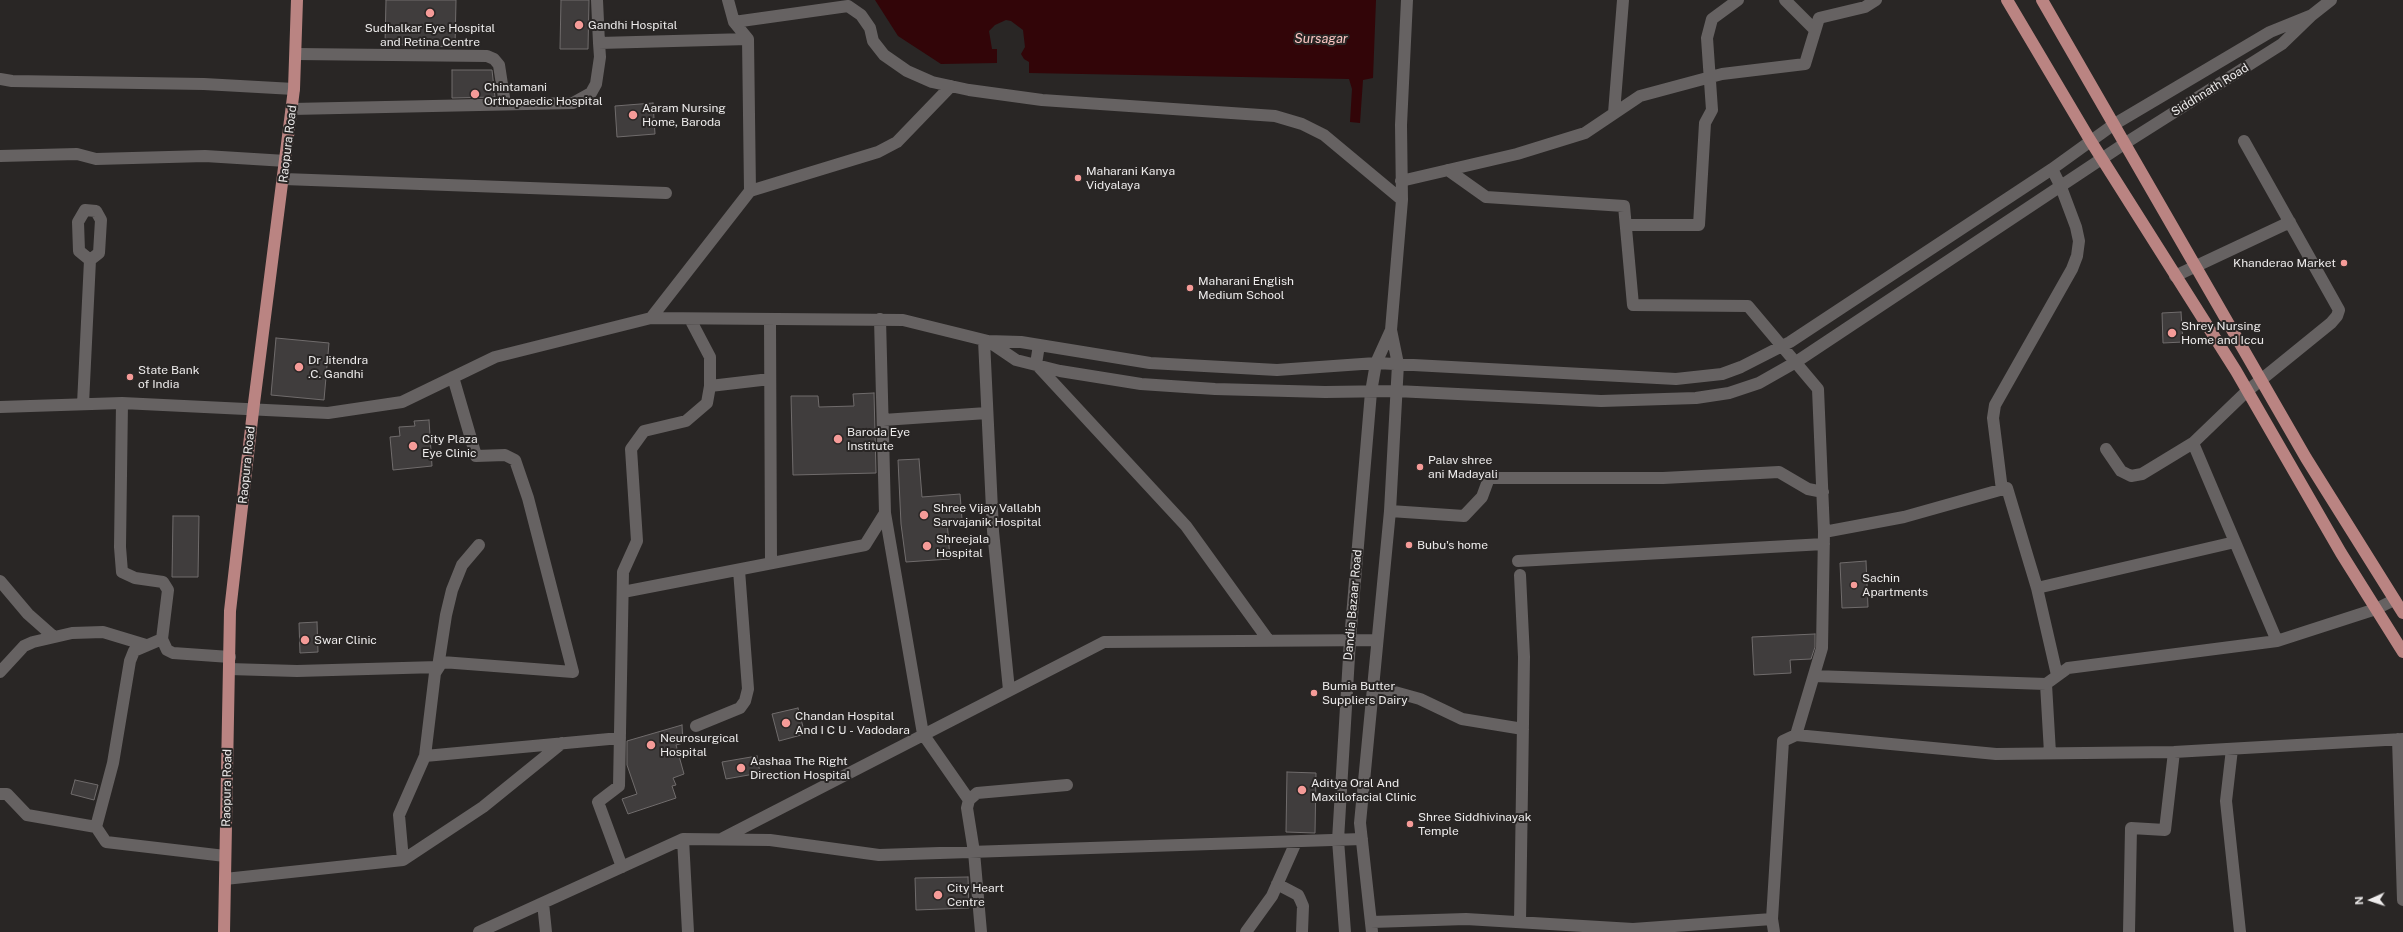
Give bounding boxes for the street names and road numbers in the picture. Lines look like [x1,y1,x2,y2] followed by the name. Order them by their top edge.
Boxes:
[2169,60,2251,120] street label: Siddhnath Road
[276,104,300,184] street label: Raopura Road
[236,425,258,505] street label: Raopura Road
[1341,549,1365,661] street label: Dandia Bazaar Road
[219,749,235,827] street label: Raopura Road

